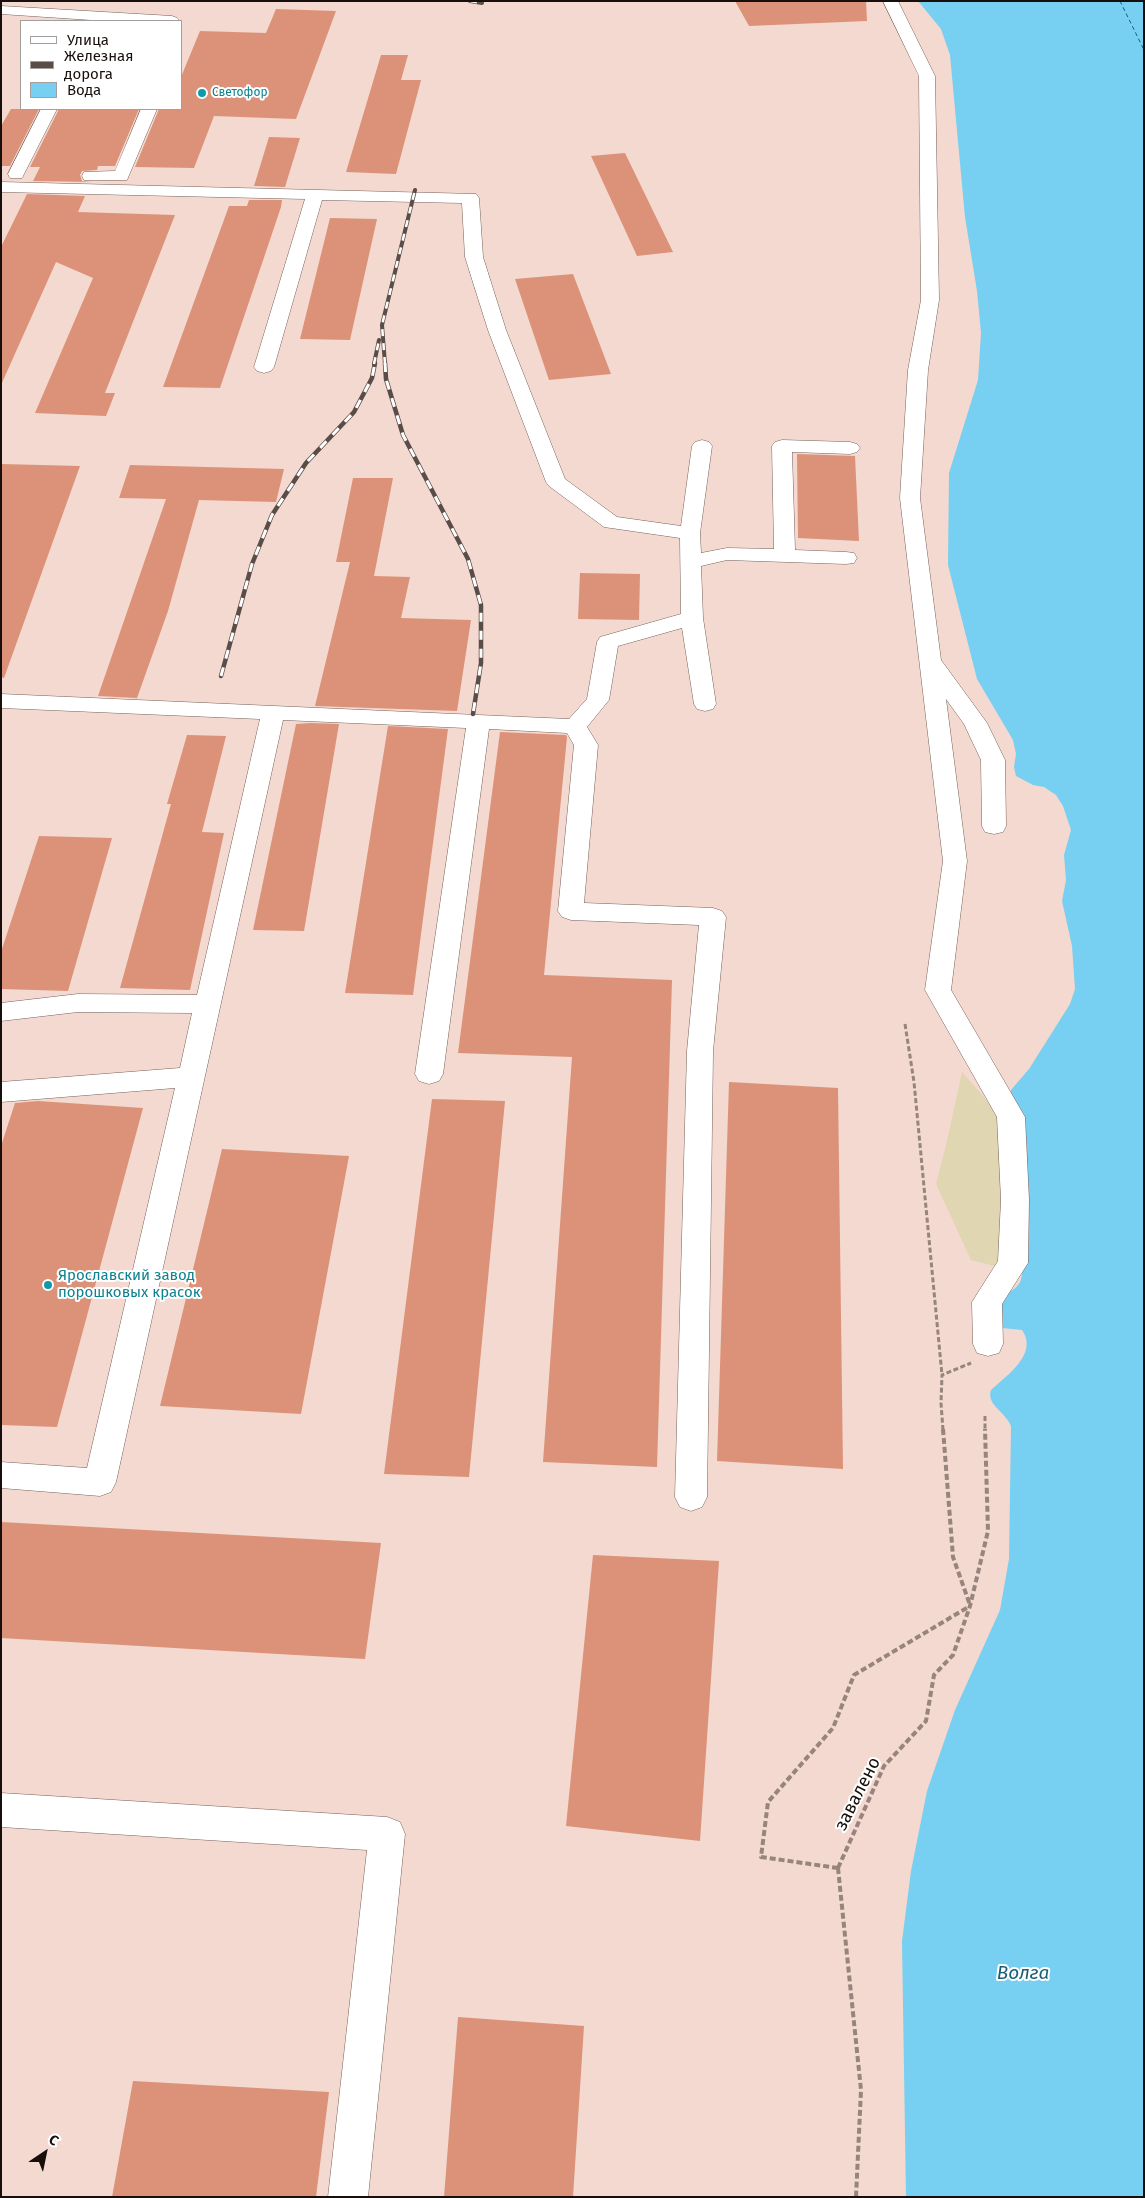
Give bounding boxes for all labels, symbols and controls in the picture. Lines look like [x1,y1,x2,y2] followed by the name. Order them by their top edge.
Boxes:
[20,20,182,110] legend
[67,31,109,49] text: Улица
[64,47,133,83] text: Железная дорога
[67,81,101,99] text: Вода
[212,86,268,100] place label: Светофор
[196,87,208,99] marker: Светофор
[58,1267,200,1302] place label: Ярославский завод порошковых красок
[42,1279,54,1291] marker: Ярославский завод порошковых красок
[830,1754,886,1834] street label: завалено
[997,1963,1049,1985] water label: Волга
[20,2128,70,2178] north arrow
[46,2131,62,2149] text: С

